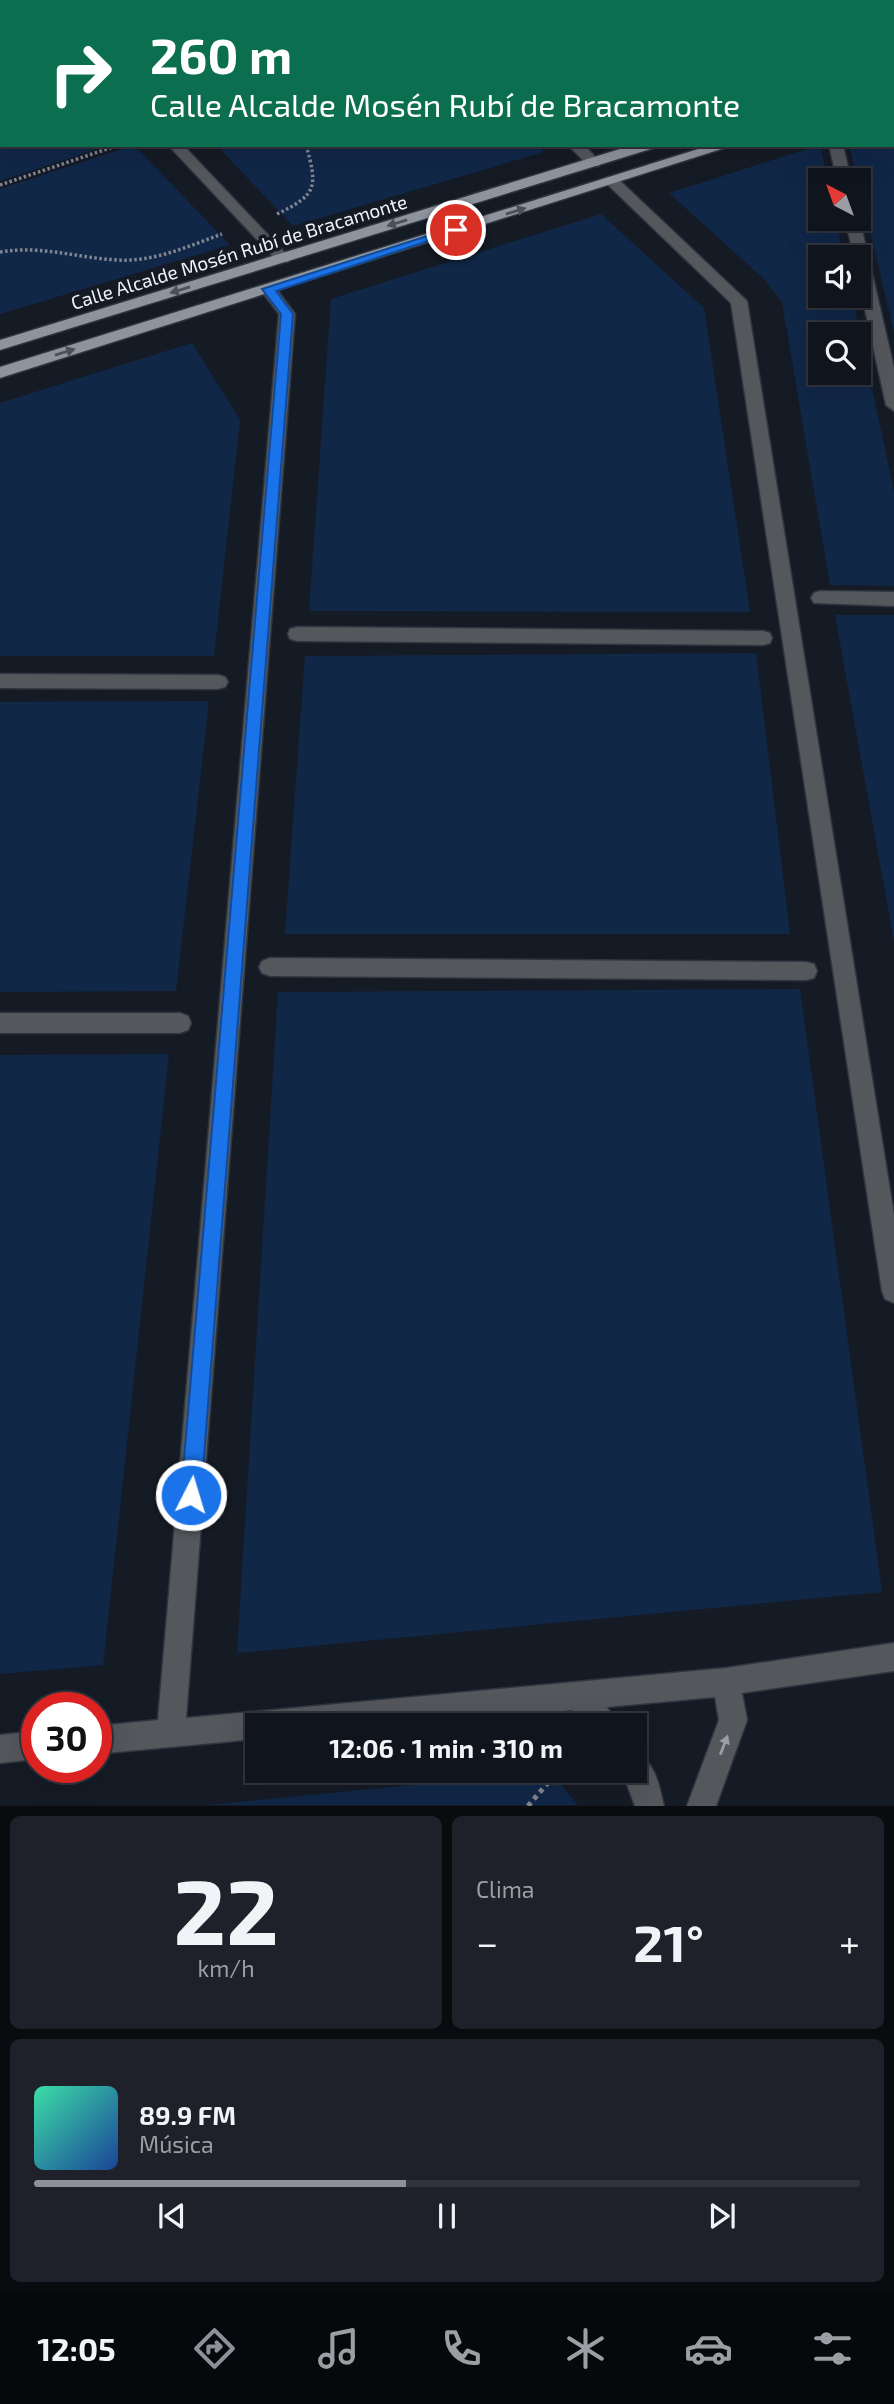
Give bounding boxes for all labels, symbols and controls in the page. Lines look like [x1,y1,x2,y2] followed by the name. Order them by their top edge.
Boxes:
[150,25,292,84] text: 260 m
[35,28,126,119] icon: right
[150,85,740,123] text: Calle Alcalde Mosén Rubí de Bracamonte
[808,168,872,231] north arrow
[808,168,871,385] map controls
[68,189,410,314] street label: Calle Alcalde Mosén Rubí de Bracamonte
[426,200,486,260] pin
[506,206,527,216] one-way arrow
[437,211,475,249] icon: arrive
[386,219,407,229] one-way arrow
[808,245,871,308] button: sound
[169,286,190,296] one-way arrow
[808,322,871,385] button: search
[55,347,76,357] one-way arrow
[154,1458,228,1532] position arrow
[21,1692,112,1783] speed limit sign: 30
[329,1732,563,1763] text: 12:06 · 1 min · 310 m
[719,1734,730,1755] one-way arrow
[173,1854,279,1963] text: 22
[476,1875,534,1903] text: Clima
[633,1910,704,1972] text: 21°
[476,1919,498,1965] text: −
[839,1919,860,1965] text: +
[197,1954,255,1982] text: km/h
[139,2099,236,2130] text: 89.9 FM
[139,2130,214,2158] text: Música
[153,2197,191,2235] icon: previous
[428,2197,466,2235] icon: pause
[703,2197,741,2235] icon: next
[190,2324,239,2373] icon: directions
[314,2324,363,2373] icon: music
[437,2324,486,2373] icon: phone
[561,2324,610,2373] icon: climate
[684,2324,733,2373] icon: car
[808,2324,857,2373] icon: filters
[37,2329,116,2367] text: 12:05

